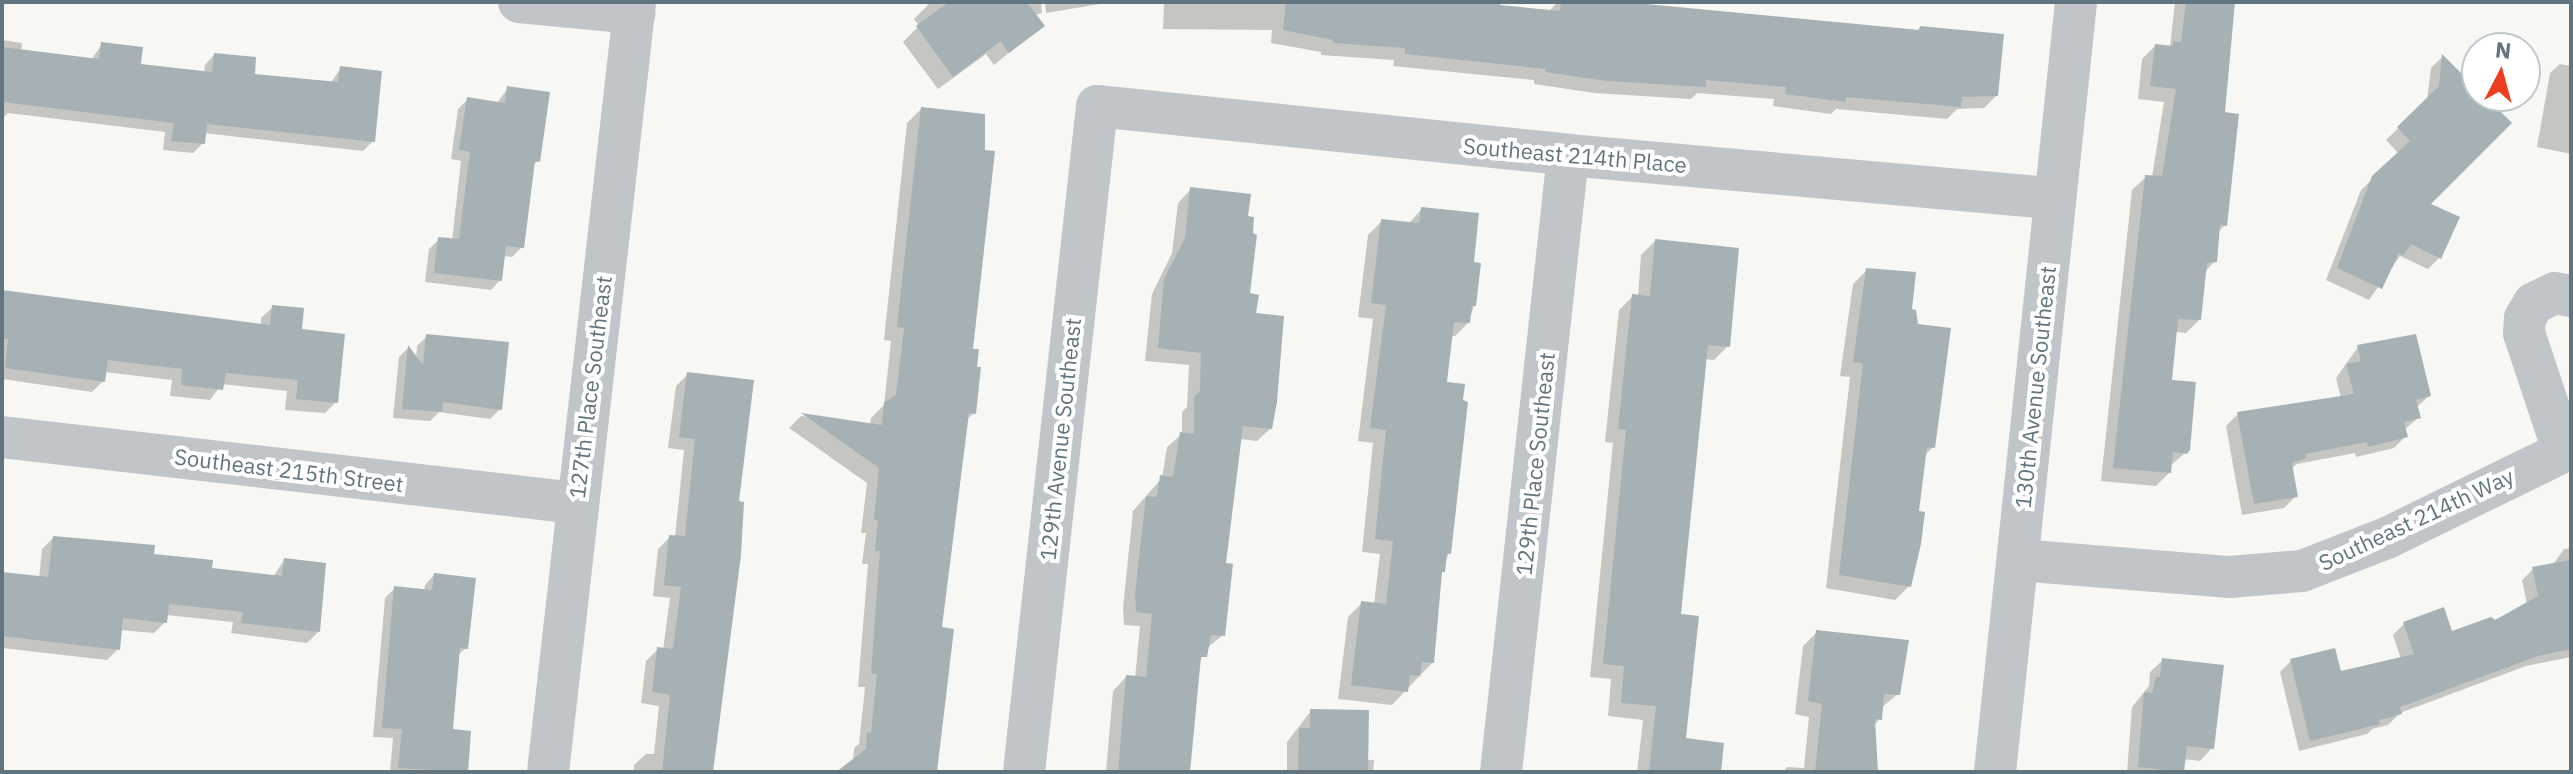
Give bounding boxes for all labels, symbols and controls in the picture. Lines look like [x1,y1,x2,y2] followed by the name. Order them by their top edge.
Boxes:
[2461,32,2541,112] north arrow
[2494,34,2513,65] text: N
[1462,132,1688,178] street label: Southeast 214th Place
[2009,264,2061,510] street label: 130th Avenue Southeast
[563,274,617,500] street label: 127th Place Southeast
[1034,316,1086,562] street label: 129th Avenue Southeast
[1510,351,1560,577] street label: 129th Place Southeast
[173,443,405,497] street label: Southeast 215th Street
[2314,462,2518,576] street label: Southeast 214th Way

